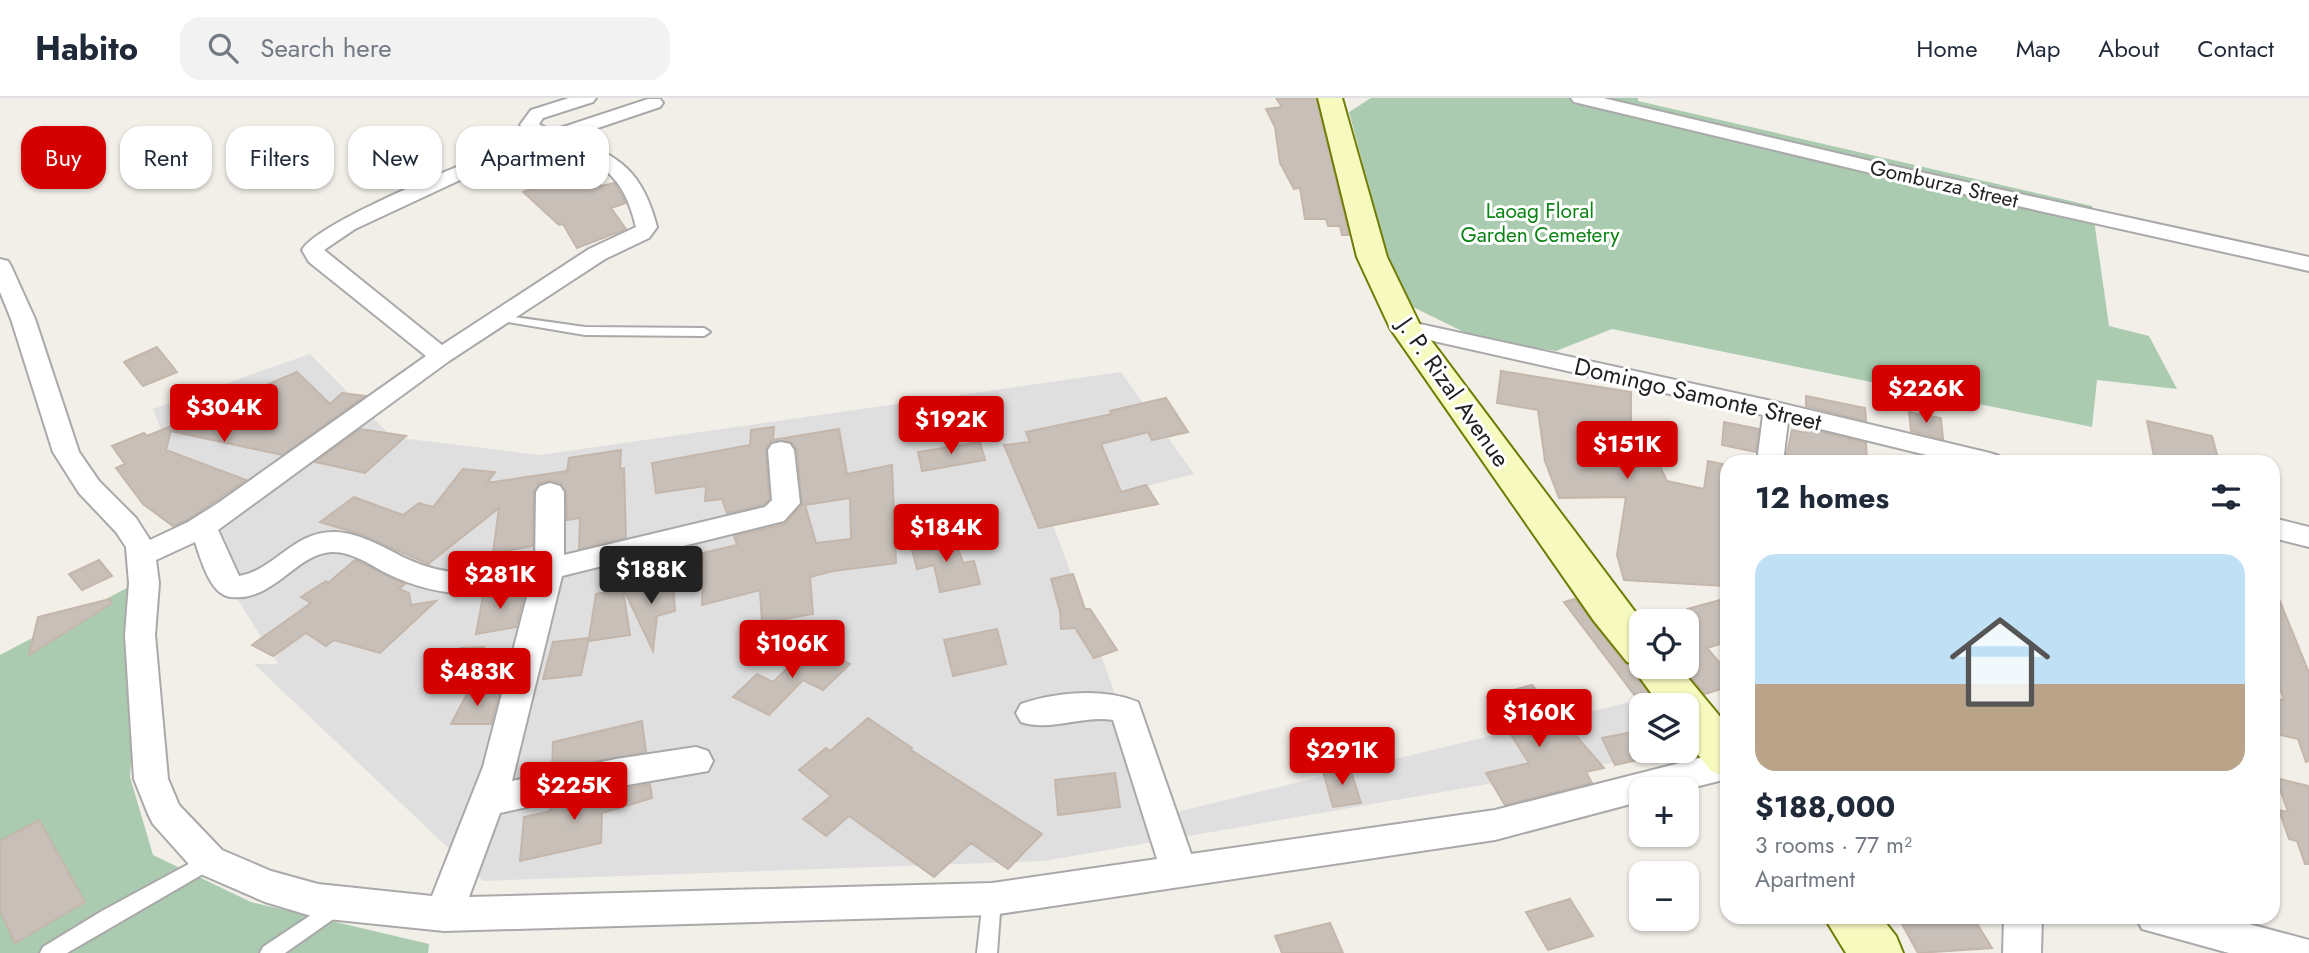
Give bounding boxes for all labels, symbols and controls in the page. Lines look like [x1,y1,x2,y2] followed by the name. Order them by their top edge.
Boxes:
[180,17,670,80] search box
[35,25,138,72] text: Habito
[204,29,242,67] icon: search
[260,29,392,67] text: Search here
[1916,31,1978,66] text: Home
[2016,31,2060,66] text: Map
[2098,31,2159,66] text: About
[2197,31,2274,66] text: Contact
[21,126,106,189] chip: Buy
[120,126,212,189] chip: Rent
[226,126,334,189] chip: Filters
[348,126,442,189] chip: New
[456,126,609,189] chip: Apartment
[1867,152,2021,216] street label: Gomburza Street
[1460,196,1620,250] park label: Laoag Floral Garden Cemetery
[1388,308,1519,474] street label: J. P. Rizal Avenue
[1571,349,1825,440] street label: Domingo Samonte Street
[1877,366,1975,425] pin: $226K
[1888,371,1964,405] text: $226K
[175,384,273,444] pin: $304K
[186,390,262,424] text: $304K
[902,396,1000,456] pin: $192K
[915,402,987,436] text: $192K
[1578,422,1676,481] pin: $151K
[1593,427,1661,461] text: $151K
[1755,476,1889,519] text: 12 homes
[2207,478,2245,516] icon: filters
[897,504,995,564] pin: $184K
[910,510,982,544] text: $184K
[602,546,700,606] pin: $188K
[451,552,549,611] pin: $281K
[616,552,686,586] text: $188K
[464,557,536,591] text: $281K
[1937,599,2063,725] icon: home
[1629,609,1699,931] map controls
[1629,609,1699,679] button: locate
[743,620,841,680] pin: $106K
[756,626,828,660] text: $106K
[428,648,526,708] pin: $483K
[439,654,515,688] text: $483K
[1490,690,1588,749] pin: $160K
[1629,693,1699,763] button: layers
[1503,695,1575,729] text: $160K
[1293,728,1391,787] pin: $291K
[1306,733,1378,767] text: $291K
[525,762,623,822] pin: $225K
[536,768,612,802] text: $225K
[1629,777,1699,847] button: +
[1755,785,1895,828] text: $188,000
[1755,828,1912,862] text: 3 rooms · 77 m²
[1629,861,1699,931] button: −
[1755,862,1855,896] text: Apartment

